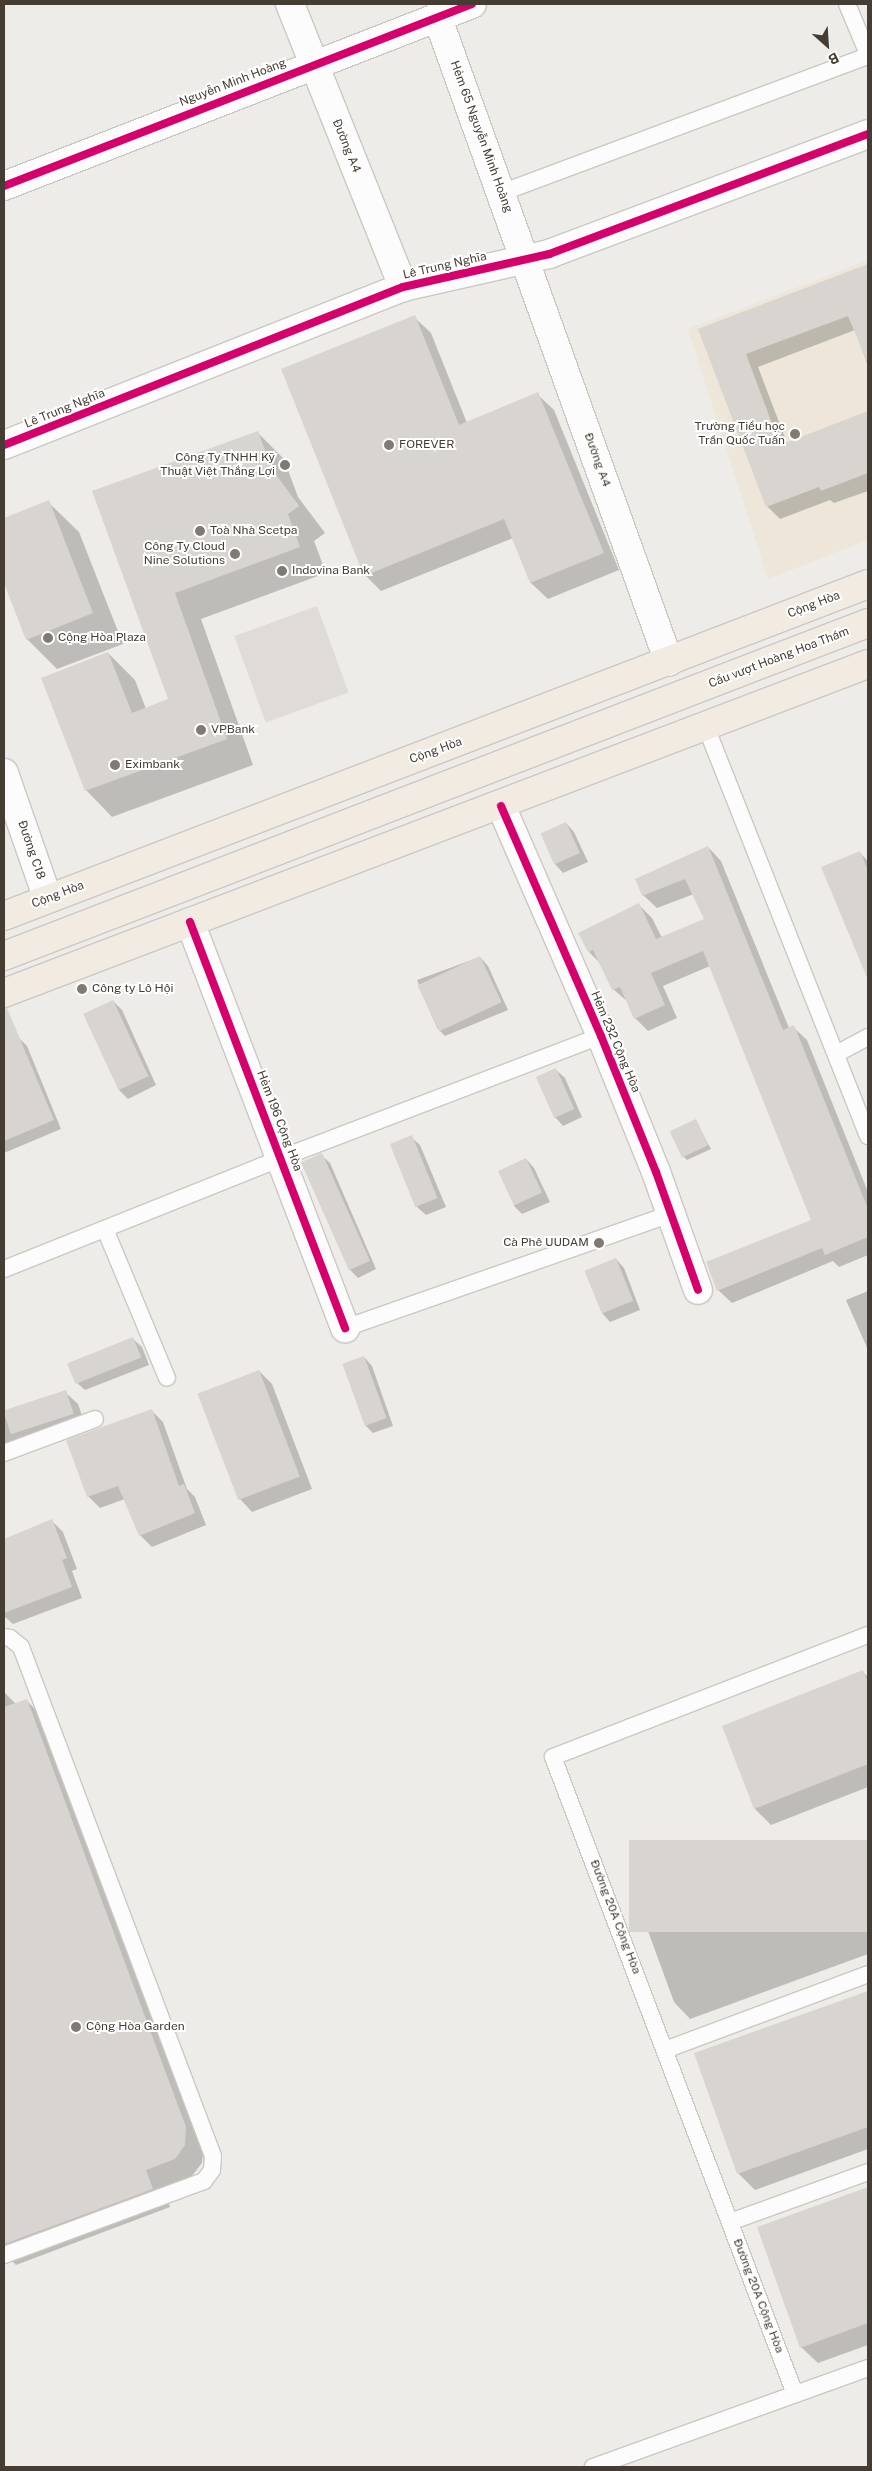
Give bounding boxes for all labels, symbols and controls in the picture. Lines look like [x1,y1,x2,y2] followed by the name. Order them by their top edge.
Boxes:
[802,20,852,70] north arrow
[826,49,841,68] text: B
[177,56,289,110] street label: Nguyễn Minh Hoàng
[447,59,515,215] street label: Hẻm 65 Nguyễn Minh Hoàng
[329,117,363,175] street label: Đường A4
[402,249,488,283] street label: Lê Trung Nghĩa
[23,386,107,432] street label: Lê Trung Nghĩa
[695,420,785,448] place label: Trường Tiểu học Trần Quốc Tuấn
[789,428,801,440] marker: Trường Tiểu học Trần Quốc Tuấn
[581,431,613,489] street label: Đường A4
[399,438,454,452] place label: FOREVER
[383,439,395,451] marker: FOREVER
[160,451,275,479] place label: Công Ty TNHH Kỹ Thuật Việt Thắng Lợi
[279,459,291,471] marker: Công Ty TNHH Kỹ Thuật Việt Thắng Lợi
[210,524,297,538] place label: Toà Nhà Scetpa
[194,525,206,537] marker: Toà Nhà Scetpa
[144,540,225,568] place label: Công Ty Cloud Nine Solutions
[229,548,241,560] marker: Công Ty Cloud Nine Solutions
[292,564,370,578] place label: Indovina Bank
[276,565,288,577] marker: Indovina Bank
[786,588,842,622] street label: Cộng Hòa
[707,625,851,691] street label: Cầu vượt Hoàng Hoa Thám
[58,631,146,645] place label: Cộng Hòa Plaza
[42,632,54,644] marker: Cộng Hòa Plaza
[211,723,255,737] place label: VPBank
[195,724,207,736] marker: VPBank
[408,735,464,767] street label: Cộng Hòa
[125,758,180,772] place label: Eximbank
[109,759,121,771] marker: Eximbank
[14,819,48,881] street label: Đường C18
[30,878,86,912] street label: Cộng Hòa
[92,982,174,996] place label: Công ty Lô Hội
[76,983,88,995] marker: Công ty Lô Hội
[587,989,643,1095] street label: Hẻm 232 Cộng Hòa
[253,1069,305,1173] street label: Hẻm 196 Cộng Hòa
[503,1236,589,1250] place label: Cà Phê UUDAM
[593,1237,605,1249] marker: Cà Phê UUDAM
[587,1858,643,1976] street label: Đường 20A Cộng Hòa
[86,2020,185,2034] place label: Cộng Hòa Garden
[70,2021,82,2033] marker: Cộng Hòa Garden
[730,2237,786,2355] street label: Đường 20A Cộng Hòa

